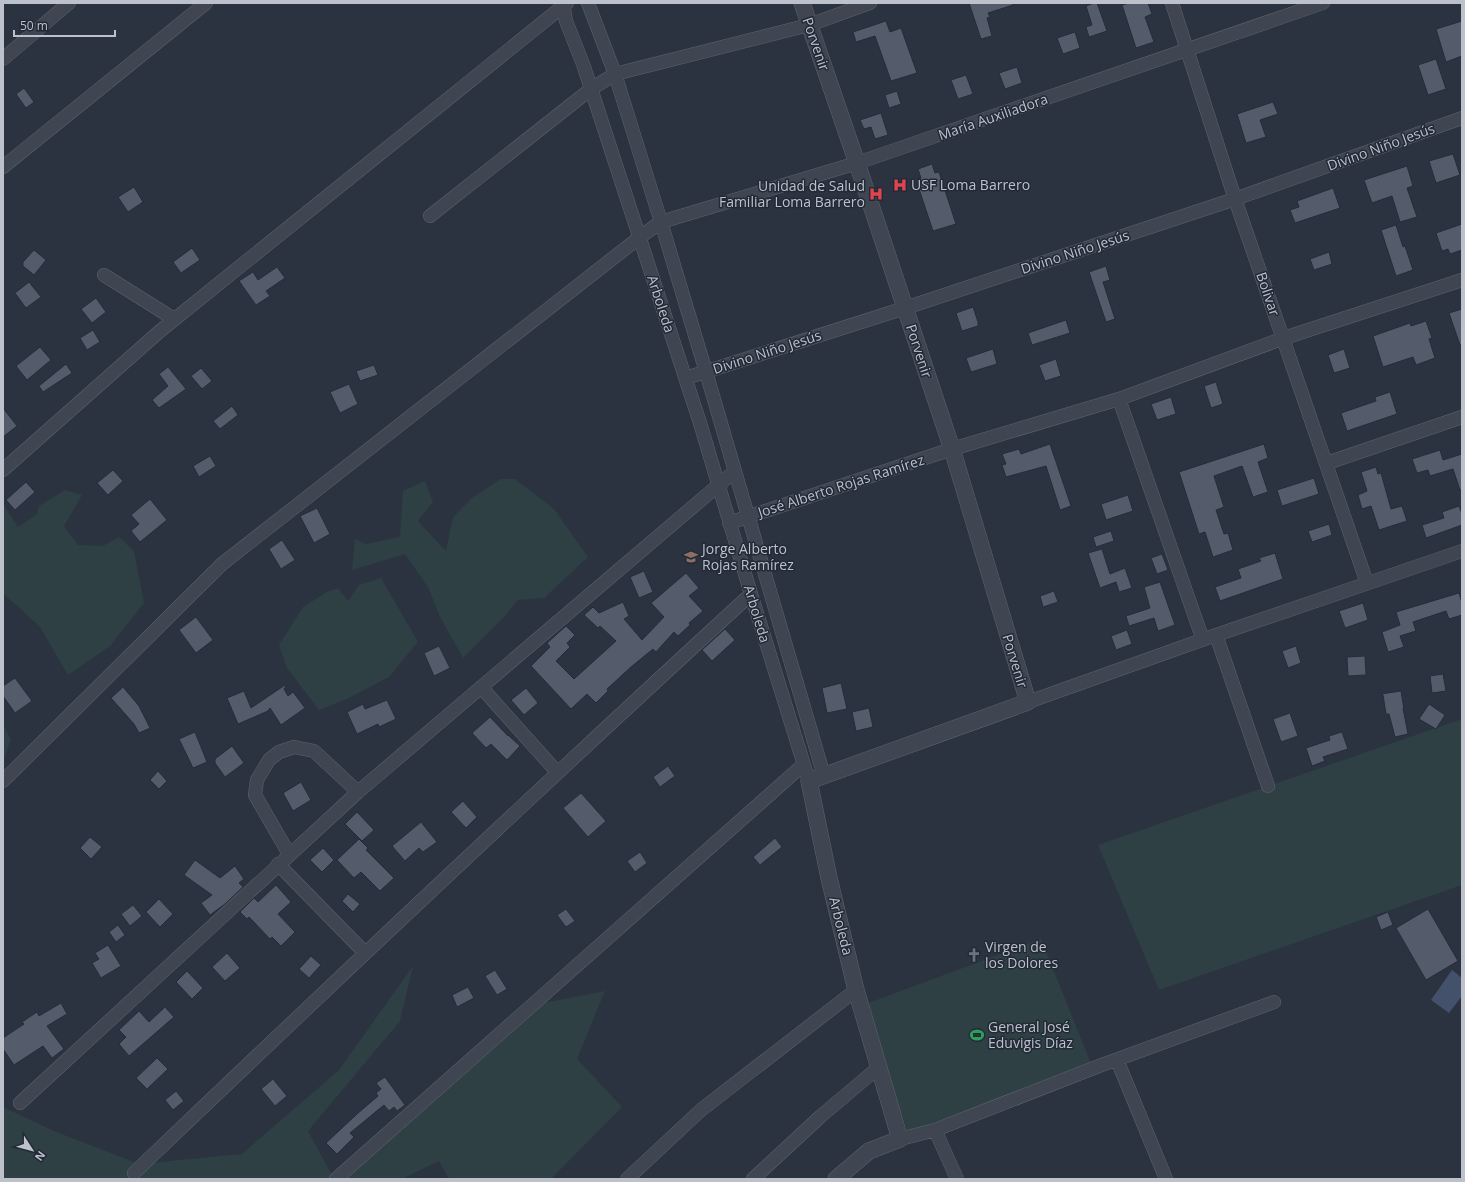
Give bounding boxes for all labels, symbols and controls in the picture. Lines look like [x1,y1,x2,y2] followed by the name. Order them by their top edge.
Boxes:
[14,12,115,38] scale bar
[798,15,835,73] street label: Porvenir
[20,17,48,34] text: 50 m
[936,89,1050,144] street label: María Auxiliadora
[1324,118,1438,175] street label: Divino Niño Jesús
[911,175,1030,194] place label: USF Loma Barrero
[719,176,865,211] place label: Unidad de Salud Familiar Loma Barrero
[892,177,908,193] hospital icon: USF Loma Barrero
[868,186,884,202] hospital icon: Unidad de Salud Familiar Loma Barrero
[1018,225,1132,278] street label: Divino Niño Jesús
[1252,269,1285,318] street label: Bolivar
[643,273,680,335] street label: Arboleda
[902,322,937,380] street label: Porvenir
[710,325,824,378] street label: Divino Niño Jesús
[753,450,927,522] street label: José Alberto Rojas Ramírez
[700,539,794,574] place label: Jorge Alberto Rojas Ramírez
[683,549,699,565] school or university icon: Jorge Alberto Rojas Ramírez
[740,583,775,645] street label: Arboleda
[998,632,1033,690] street label: Porvenir
[825,895,858,957] street label: Arboleda
[985,937,1058,972] place label: Virgen de los Dolores
[966,947,982,963] church icon: Virgen de los Dolores
[988,1017,1073,1052] place label: General José Eduvigis Díaz
[969,1027,985,1043] sports icon: General José Eduvigis Díaz
[12,1130,52,1170] north arrow
[32,1148,49,1164] text: N

